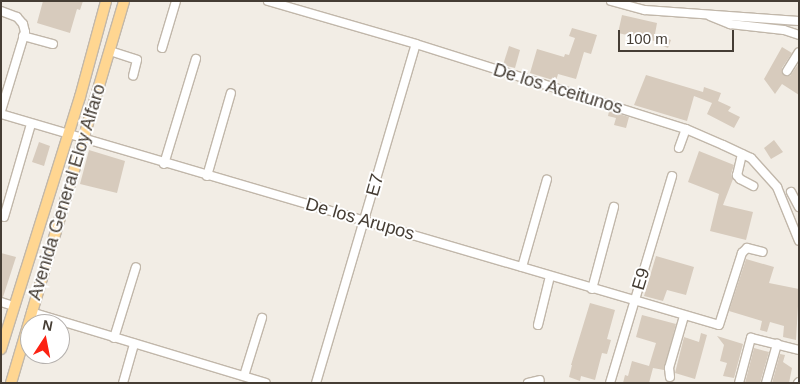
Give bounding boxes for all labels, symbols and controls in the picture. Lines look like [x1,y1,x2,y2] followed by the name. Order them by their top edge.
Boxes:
[620,20,736,52] scale bar
[626,30,668,47] text: 100 m
[490,59,626,119] street label: De los Aceitunos
[24,81,110,303] street label: Avenida General Eloy Alfaro
[362,171,388,199] street label: E7
[303,193,417,245] street label: De los Arupos
[627,265,655,293] street label: E9
[20,314,70,364] north arrow
[41,316,54,334] text: N

